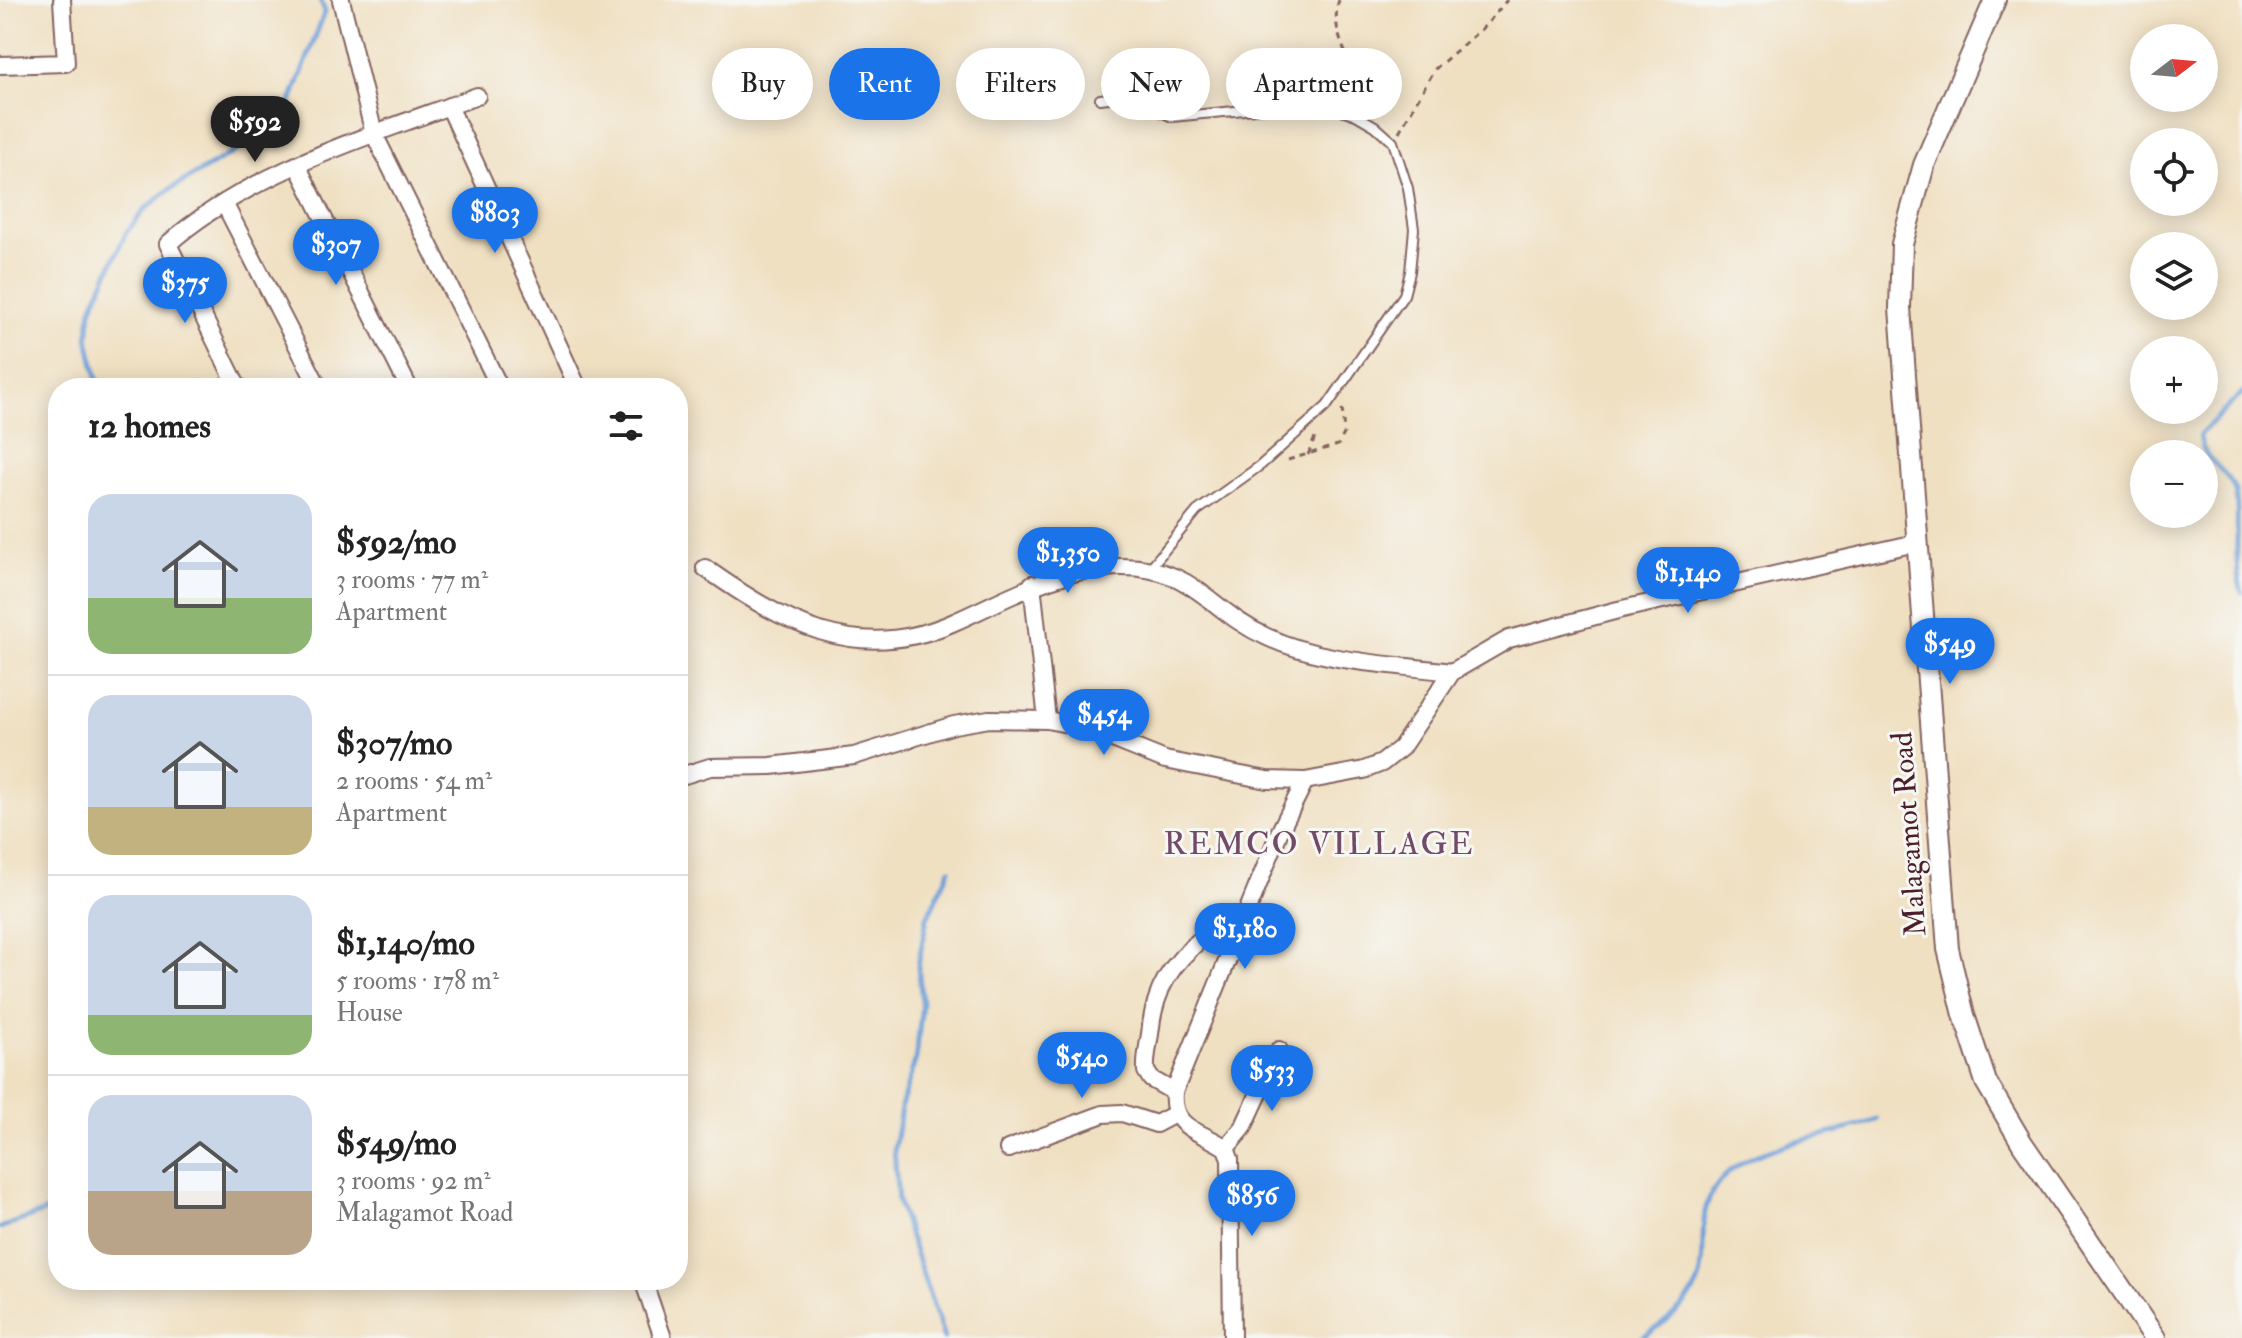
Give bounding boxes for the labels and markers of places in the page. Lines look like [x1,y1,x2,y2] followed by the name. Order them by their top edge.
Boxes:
[208,96,302,164] pin: $592
[448,187,542,255] pin: $803
[289,219,383,287] pin: $307
[138,257,232,325] pin: $375
[1003,527,1133,595] pin: $1,350
[1623,547,1753,615] pin: $1,140
[1903,618,1997,686] pin: $549
[1057,689,1151,757] pin: $454
[1180,903,1310,971] pin: $1,180
[1035,1032,1129,1100] pin: $540
[1225,1045,1319,1113] pin: $533
[1205,1170,1299,1238] pin: $856

